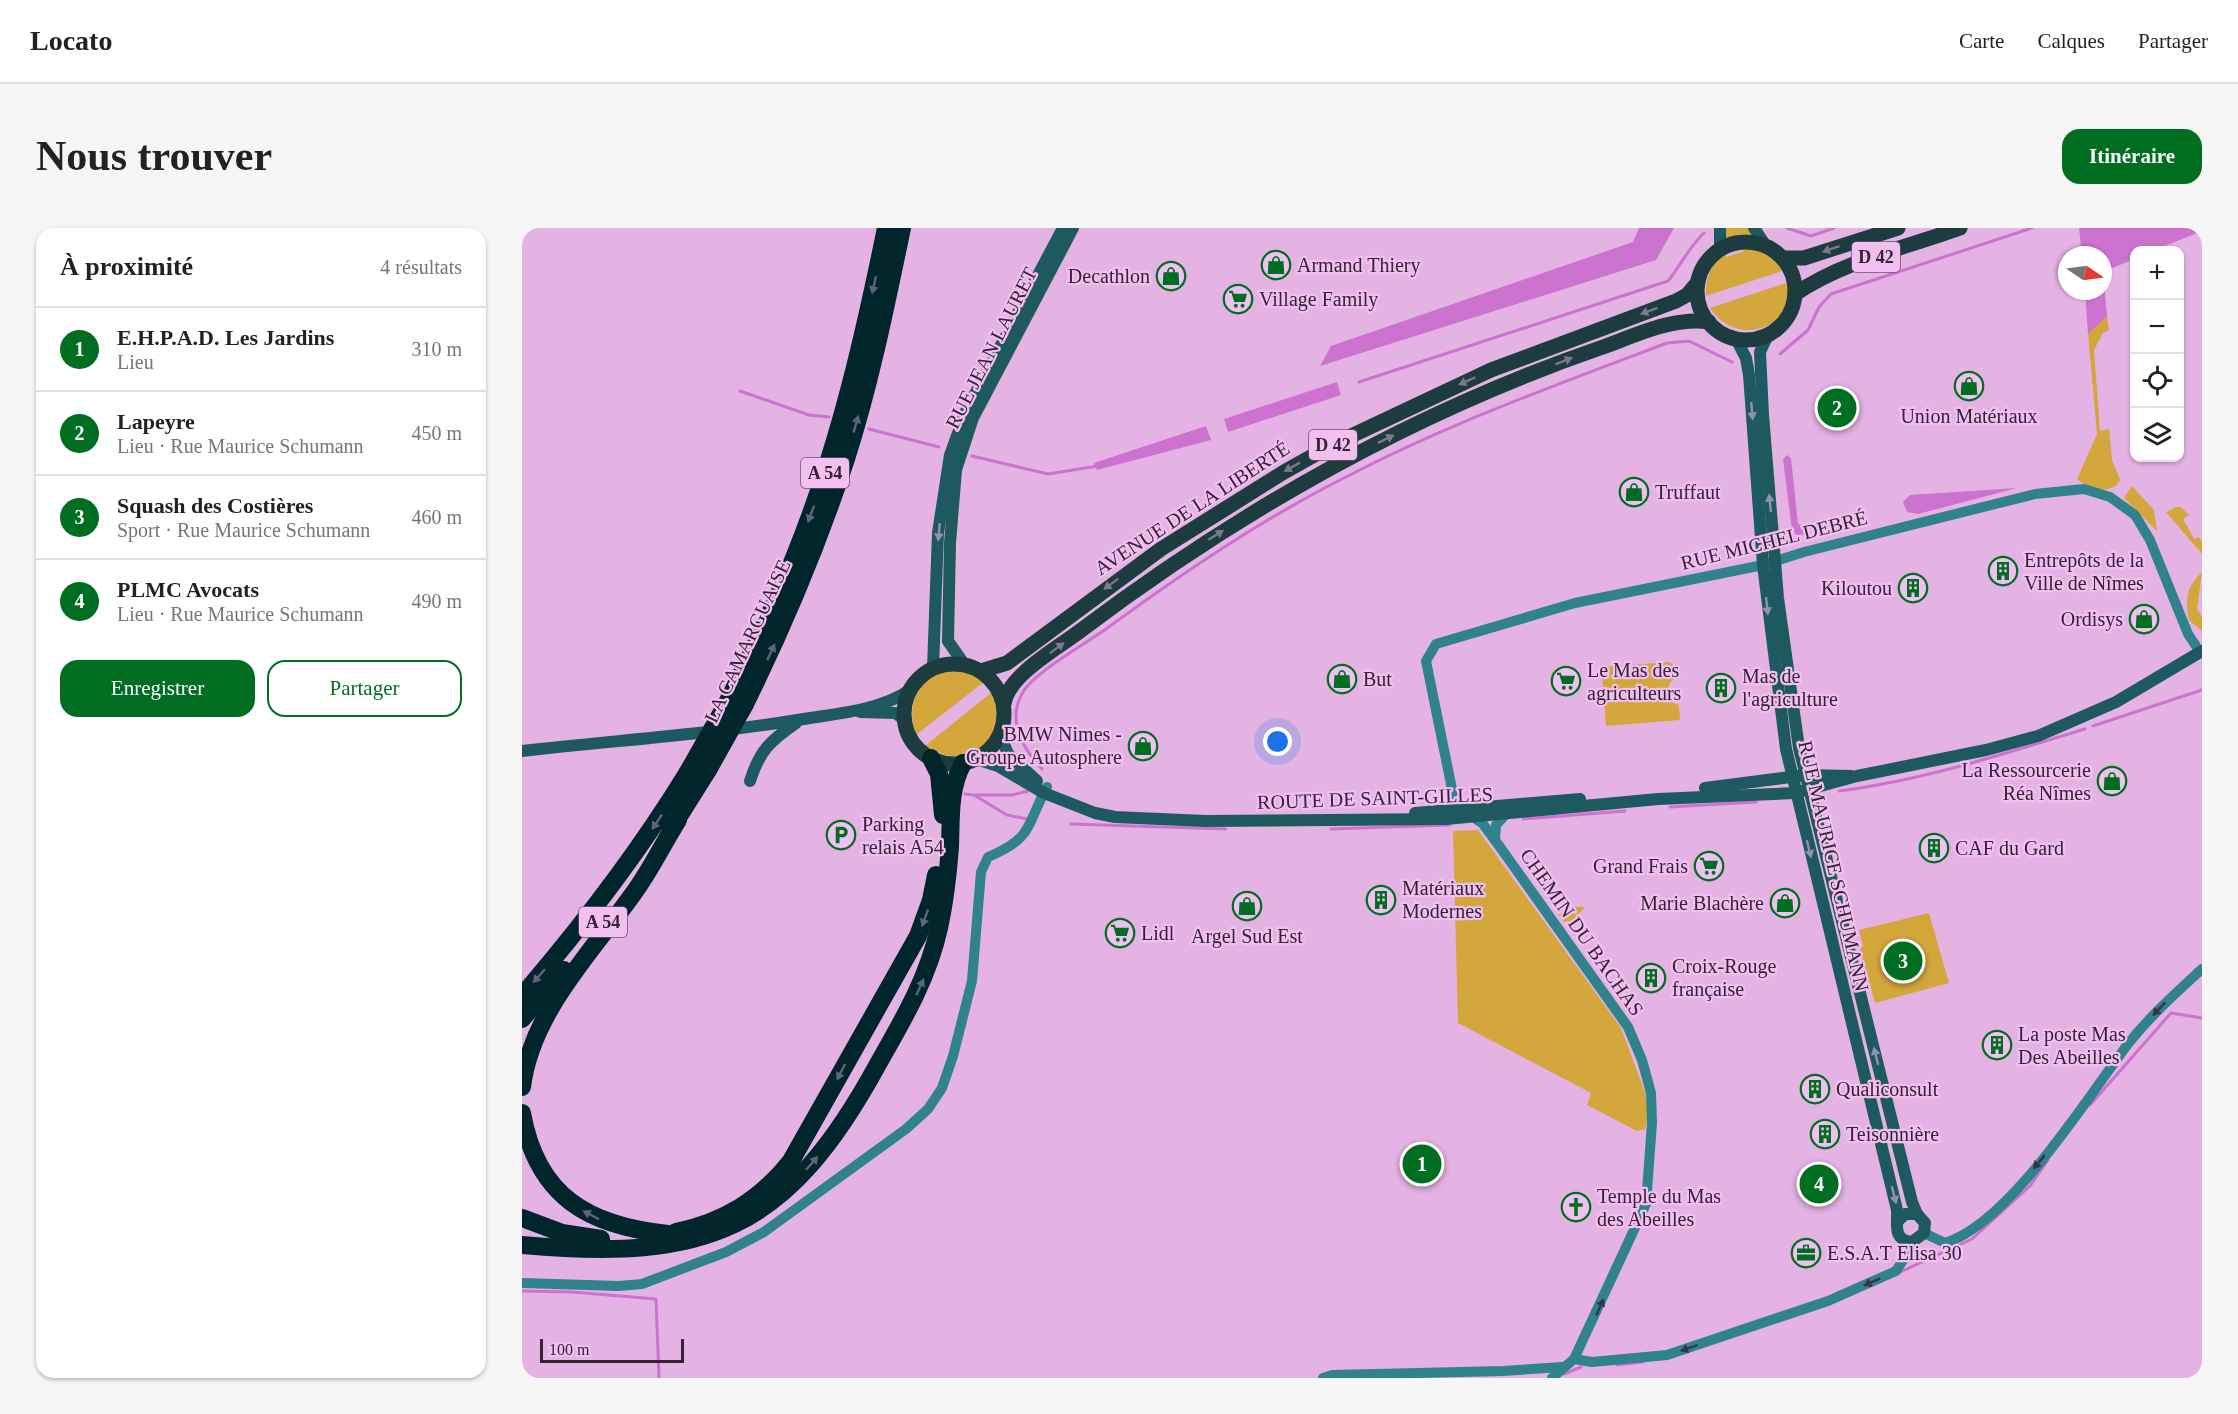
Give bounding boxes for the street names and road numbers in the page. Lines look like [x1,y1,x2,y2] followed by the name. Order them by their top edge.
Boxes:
[1852,242,1900,272] road number: D 42
[941,264,1041,432] street label: RUE JEAN LAURET
[1309,430,1357,460] road number: D 42
[1090,437,1294,579] street label: AVENUE DE LA LIBERTÉ
[801,458,849,488] road number: A 54
[1678,506,1870,574] street label: RUE MICHEL DEBRÉ
[700,556,794,726] street label: LA CAMARGUAISE
[1794,738,1874,994] street label: RUE MAURICE SCHUMANN
[1257,783,1493,813] street label: ROUTE DE SAINT-GILLES
[1516,844,1648,1020] street label: CHEMIN DU BACHAS
[579,907,627,937] road number: A 54

